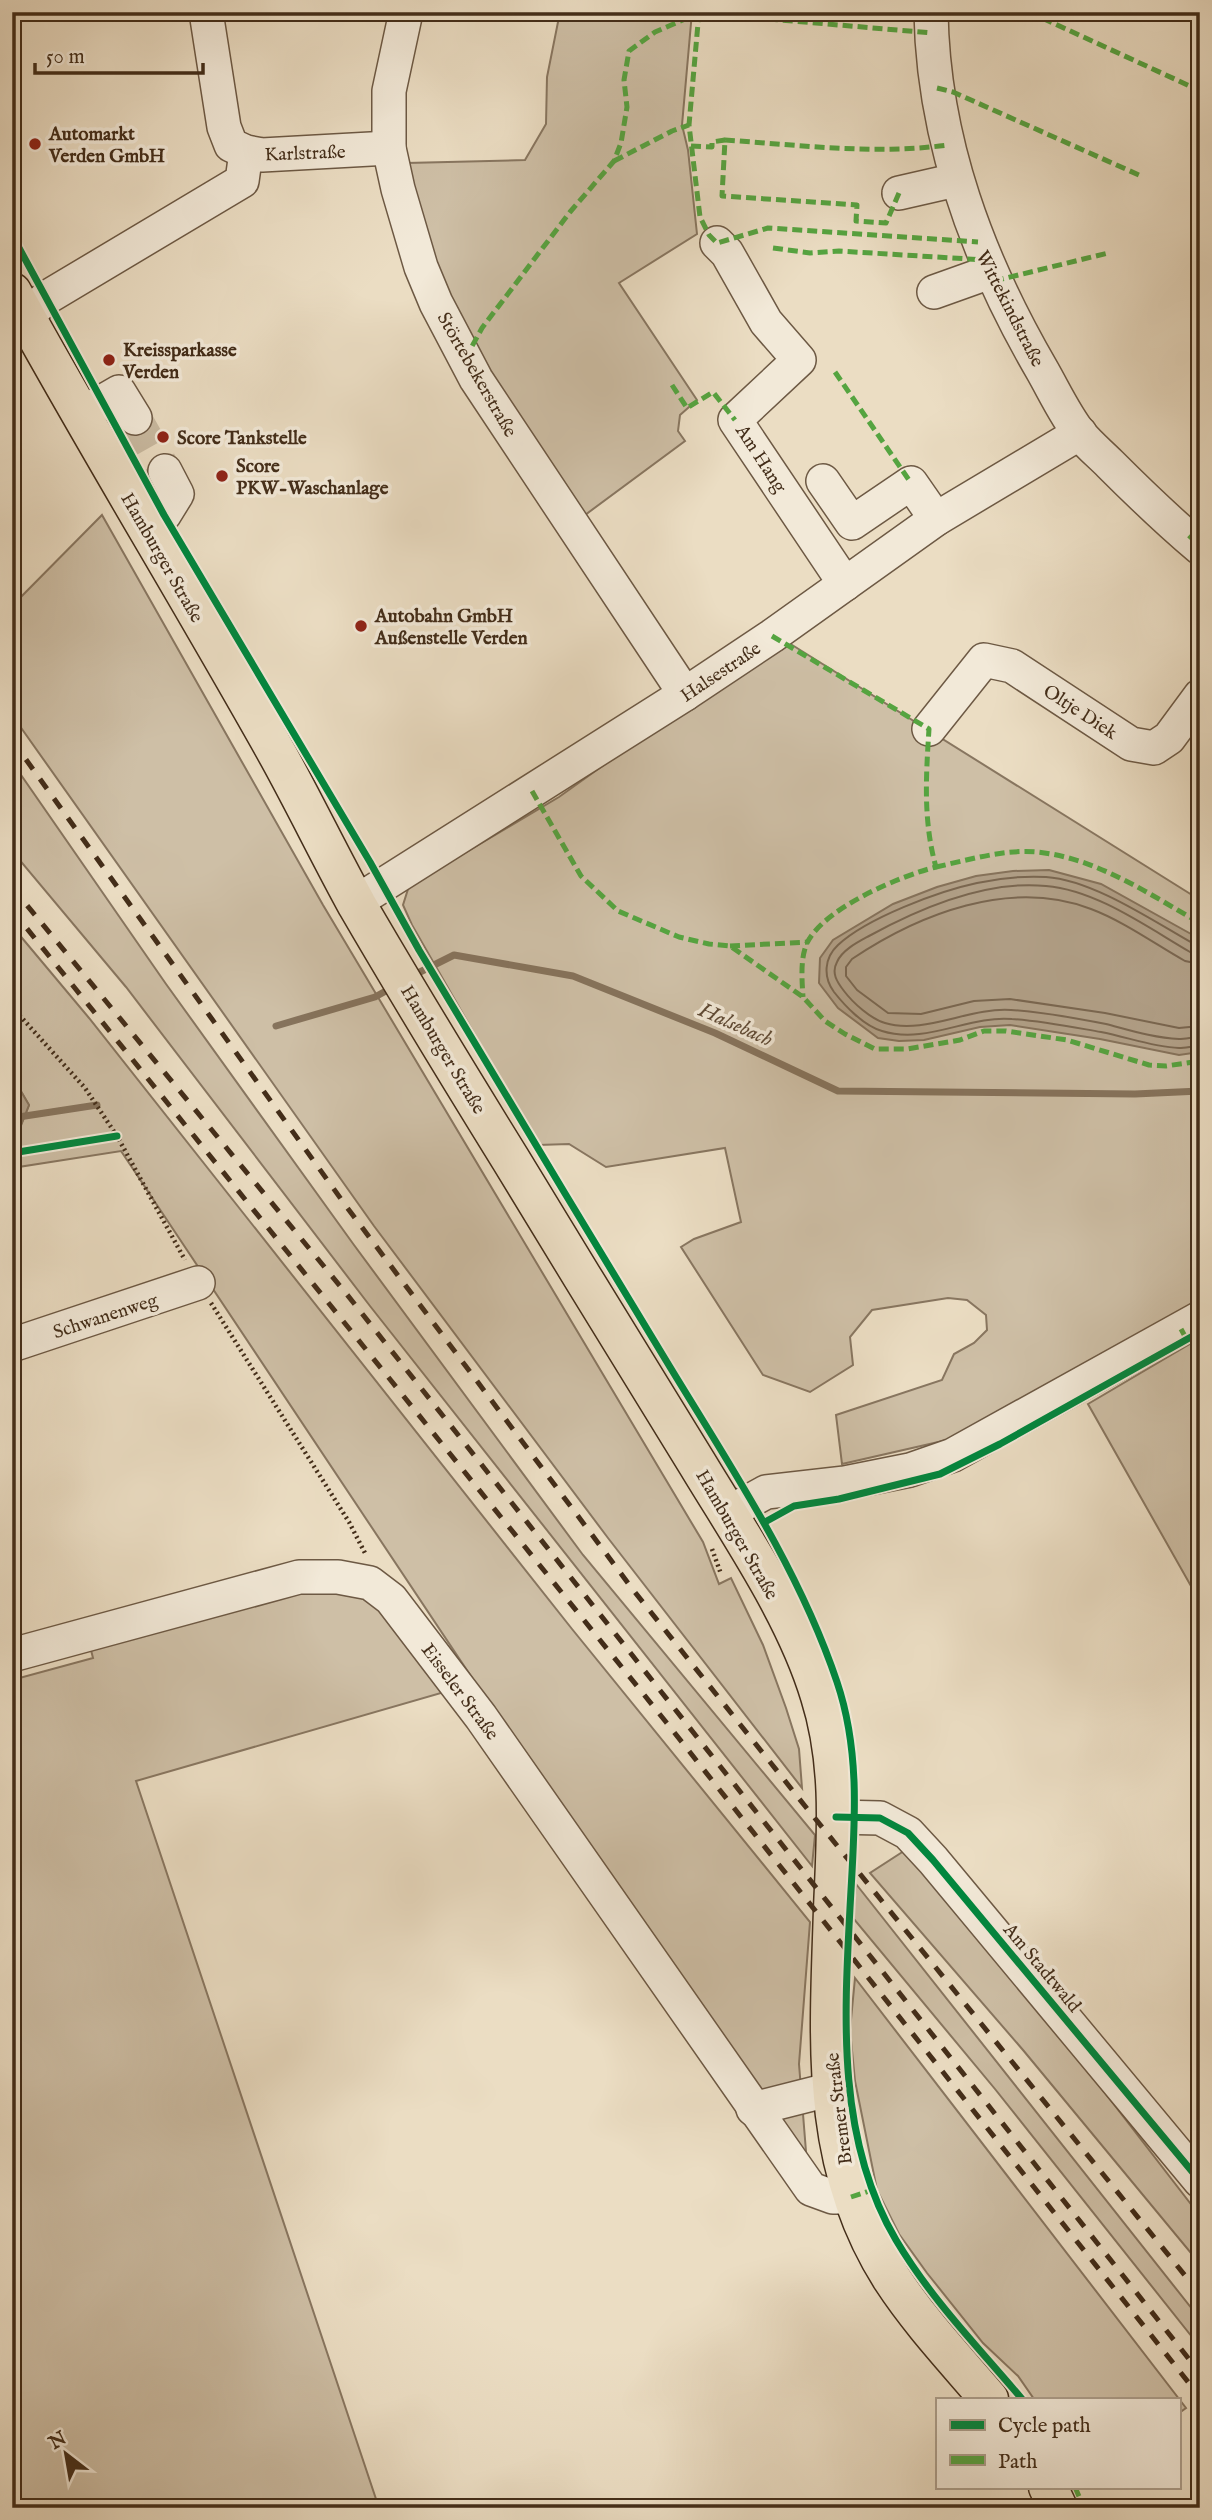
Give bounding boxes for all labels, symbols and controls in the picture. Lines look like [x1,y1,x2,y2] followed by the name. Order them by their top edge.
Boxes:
[35,32,203,76] scale bar
[46,44,85,71] text: 50 m
[48,123,166,169] place label: Automarkt Verden GmbH
[27,136,43,152] marker: Automarkt Verden GmbH
[264,141,346,167] street label: Karlstraße
[970,247,1049,371] street label: Wittekindstraße
[431,308,522,442] street label: Störtebekerstraße
[122,339,237,385] place label: Kreissparkasse Verden
[101,352,117,368] marker: Kreissparkasse Verden
[729,420,792,498] street label: Am Hang
[177,427,307,451] place label: Score Tankstelle
[155,429,171,445] marker: Score Tankstelle
[236,455,389,501] place label: Score PKW-Waschanlage
[214,468,230,484] marker: Score PKW-Waschanlage
[114,489,208,628] street label: Hamburger Straße
[374,605,528,651] place label: Autobahn GmbH Außenstelle Verden
[353,618,369,634] marker: Autobahn GmbH Außenstelle Verden
[676,637,766,708] street label: Halsestraße
[1038,680,1122,746] street label: Oltje Diek
[394,981,490,1119] street label: Hamburger Straße
[693,997,777,1054] water label: Halsebach
[50,1289,162,1345] street label: Schwanenweg
[689,1466,783,1605] street label: Hamburger Straße
[415,1639,504,1746] street label: Eisseler Straße
[997,1918,1086,2018] street label: Am Stadtwald
[821,2051,859,2166] street label: Bremer Straße
[936,2398,1180,2488] legend
[998,2413,1091,2440] text: Cycle path
[32,2418,102,2488] north arrow
[44,2426,72,2456] text: N
[998,2449,1037,2476] text: Path

